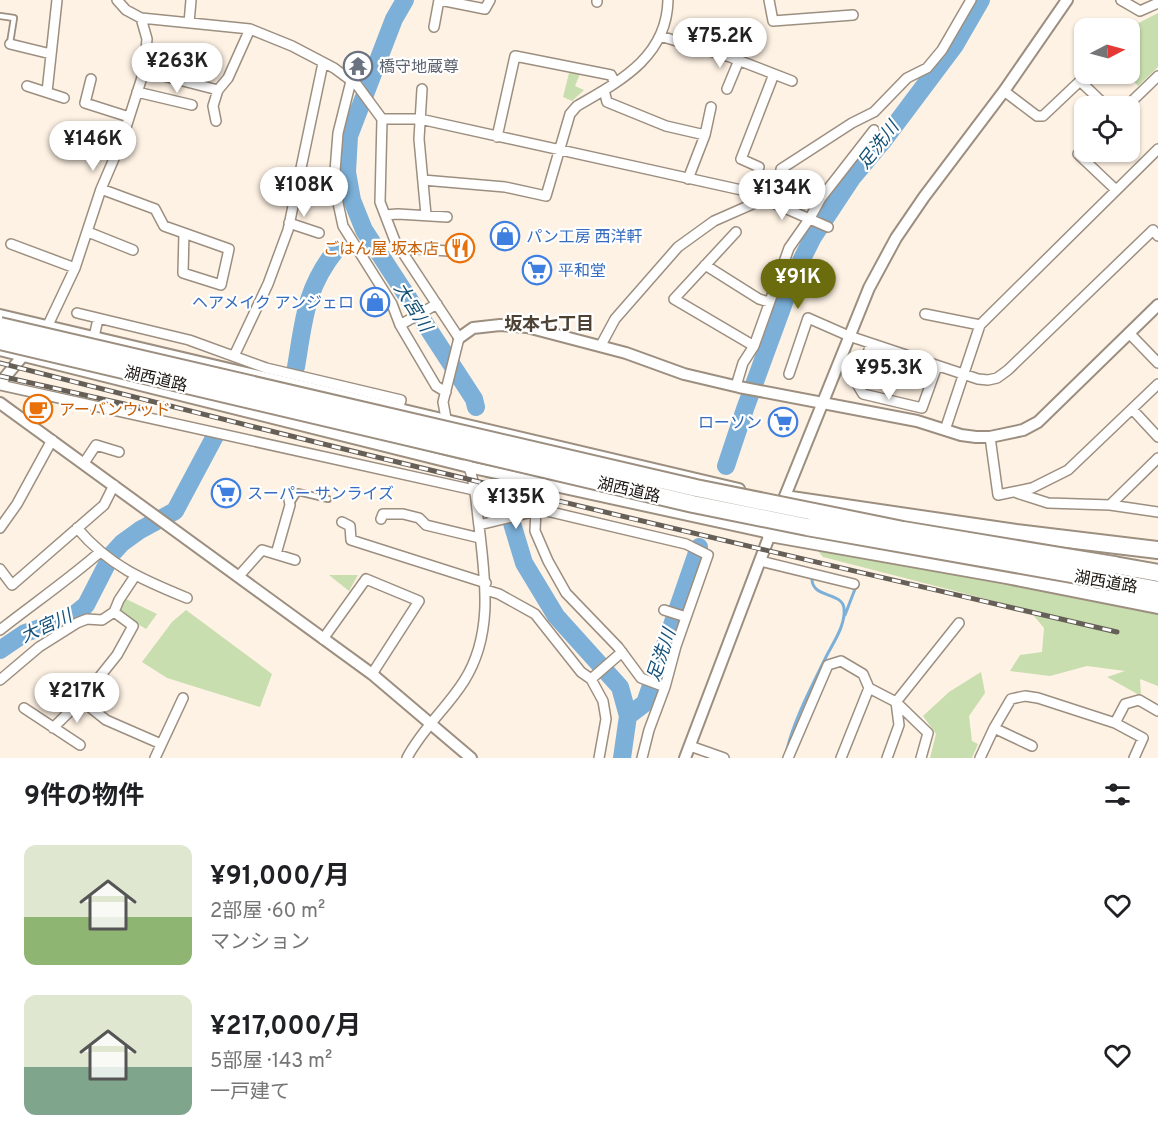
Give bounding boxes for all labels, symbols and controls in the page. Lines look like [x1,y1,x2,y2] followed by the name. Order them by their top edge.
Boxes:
[671,18,769,69] pin: ¥75.2K
[1074,18,1140,84] north arrow
[1074,18,1140,162] map controls
[687,24,753,50] text: ¥75.2K
[135,43,219,94] pin: ¥263K
[146,49,208,75] text: ¥263K
[342,50,374,82] temple icon: 橋守地蔵尊
[379,58,459,78] place label: 橋守地蔵尊
[1074,96,1140,162] button: locate
[853,116,906,174] water label: 足洗川
[51,121,135,172] pin: ¥146K
[63,127,123,153] text: ¥146K
[262,167,346,218] pin: ¥108K
[740,170,824,221] pin: ¥134K
[274,173,334,199] text: ¥108K
[752,176,812,202] text: ¥134K
[489,220,521,252] shop icon: パン工房 西洋軒
[526,228,643,248] place label: パン工房 西洋軒
[444,232,476,264] restaurant icon: ごはん屋 坂本店
[323,240,439,260] place label: ごはん屋 坂本店
[521,254,553,286] supermarket icon: 平和堂
[762,259,834,310] pin: ¥91K
[558,262,606,282] place label: 平和堂
[775,265,821,291] text: ¥91K
[388,279,437,338] water label: 大宮川
[359,286,391,318] shop icon: ヘアメイク アンジェロ
[192,294,354,314] place label: ヘアメイク アンジェロ
[504,314,594,337] district label: 坂本七丁目
[840,350,938,401] pin: ¥95.3K
[855,356,923,382] text: ¥95.3K
[122,363,189,397] street label: 湖西道路
[22,393,54,425] cafe icon: アーバンウッド
[59,401,171,421] place label: アーバンウッド
[767,406,799,438] supermarket icon: ローソン
[698,414,762,434] place label: ローソン
[595,474,662,508] street label: 湖西道路
[210,477,242,509] supermarket icon: スーパー サンライズ
[474,479,558,530] pin: ¥135K
[247,485,394,505] place label: スーパー サンライズ
[487,485,545,511] text: ¥135K
[1072,568,1139,598] street label: 湖西道路
[17,605,78,649] water label: 大宮川
[643,624,683,685] water label: 足洗川
[35,673,119,724] pin: ¥217K
[48,679,106,705] text: ¥217K
[1101,778,1134,811] icon: filters
[24,781,144,814] text: 9件の物件
[210,861,350,894] text: ¥91,000/月
[72,869,144,941] icon: home
[1101,889,1134,922] icon: heart
[210,899,325,925] text: 2部屋 · 60 m²
[210,930,310,956] text: マンション
[210,1011,361,1044] text: ¥217,000/月
[72,1019,144,1091] icon: home
[1101,1039,1134,1072] icon: heart
[210,1049,332,1075] text: 5部屋 · 143 m²
[210,1080,290,1106] text: 一戸建て

